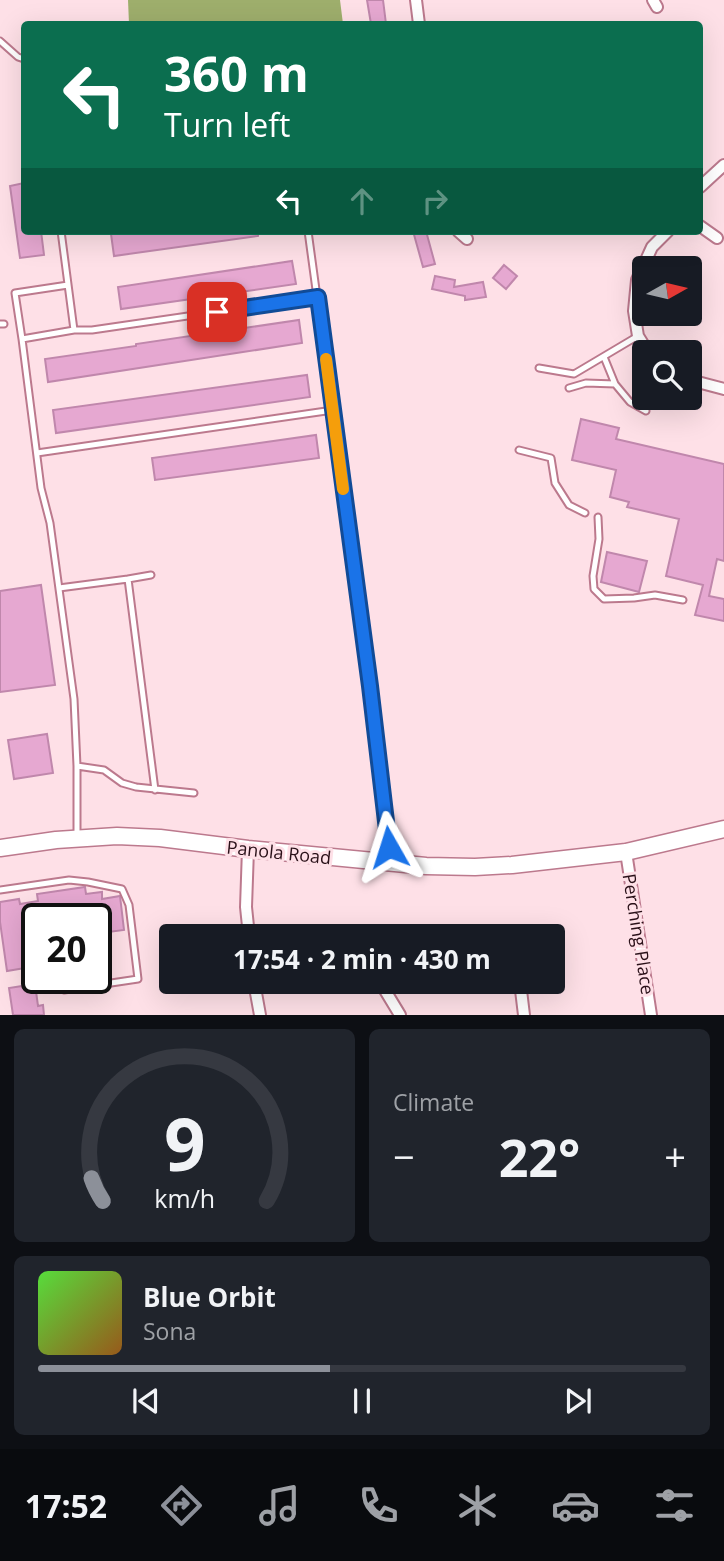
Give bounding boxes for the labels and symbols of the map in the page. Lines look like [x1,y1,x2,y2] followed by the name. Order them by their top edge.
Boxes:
[632,256,702,326] north arrow
[187,282,247,342] pin
[352,810,426,884] position arrow
[226,835,332,869] street label: Panola Road
[618,872,660,996] street label: Perching Place
[21,903,112,994] speed limit sign: 20

